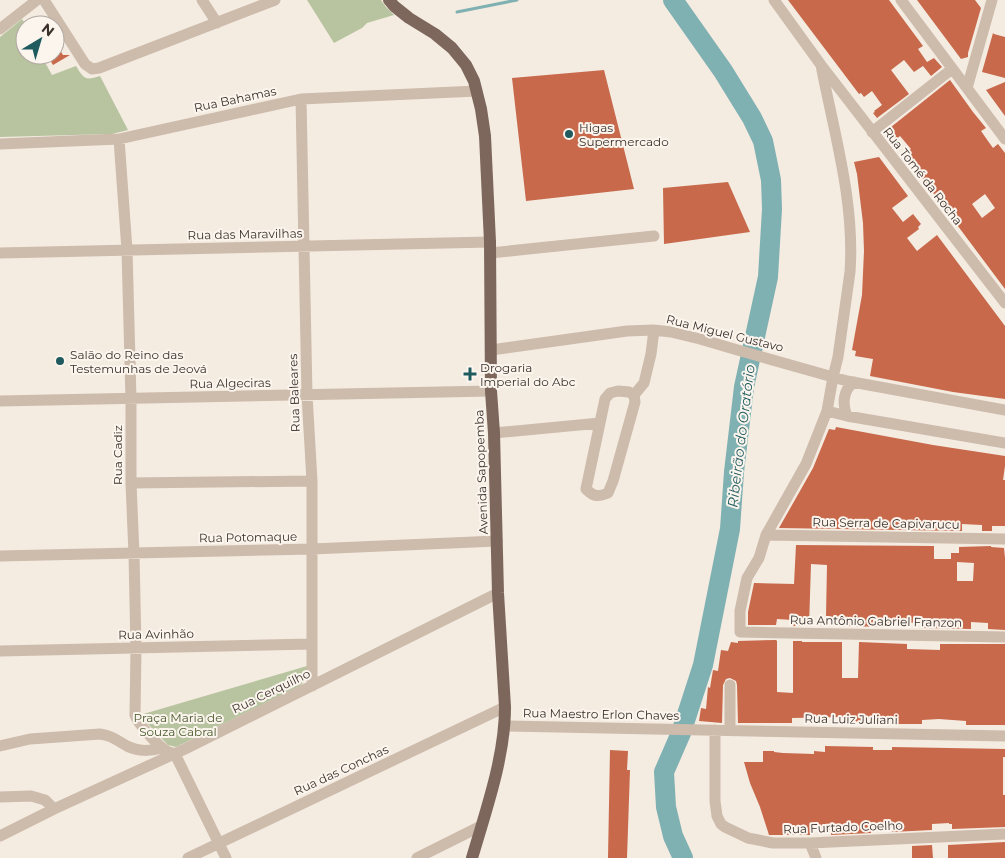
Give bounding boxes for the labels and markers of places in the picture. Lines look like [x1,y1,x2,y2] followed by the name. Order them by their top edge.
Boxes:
[579,120,669,149] place label: Higas Supermercado
[563,128,575,140] marker: Higas Supermercado
[70,347,207,376] place label: Salão do Reino das Testemunhas de Jeová
[54,355,66,367] marker: Salão do Reino das Testemunhas de Jeová
[480,360,576,389] place label: Drogaria Imperial do Abc
[464,368,476,380] marker: Drogaria Imperial do Abc

